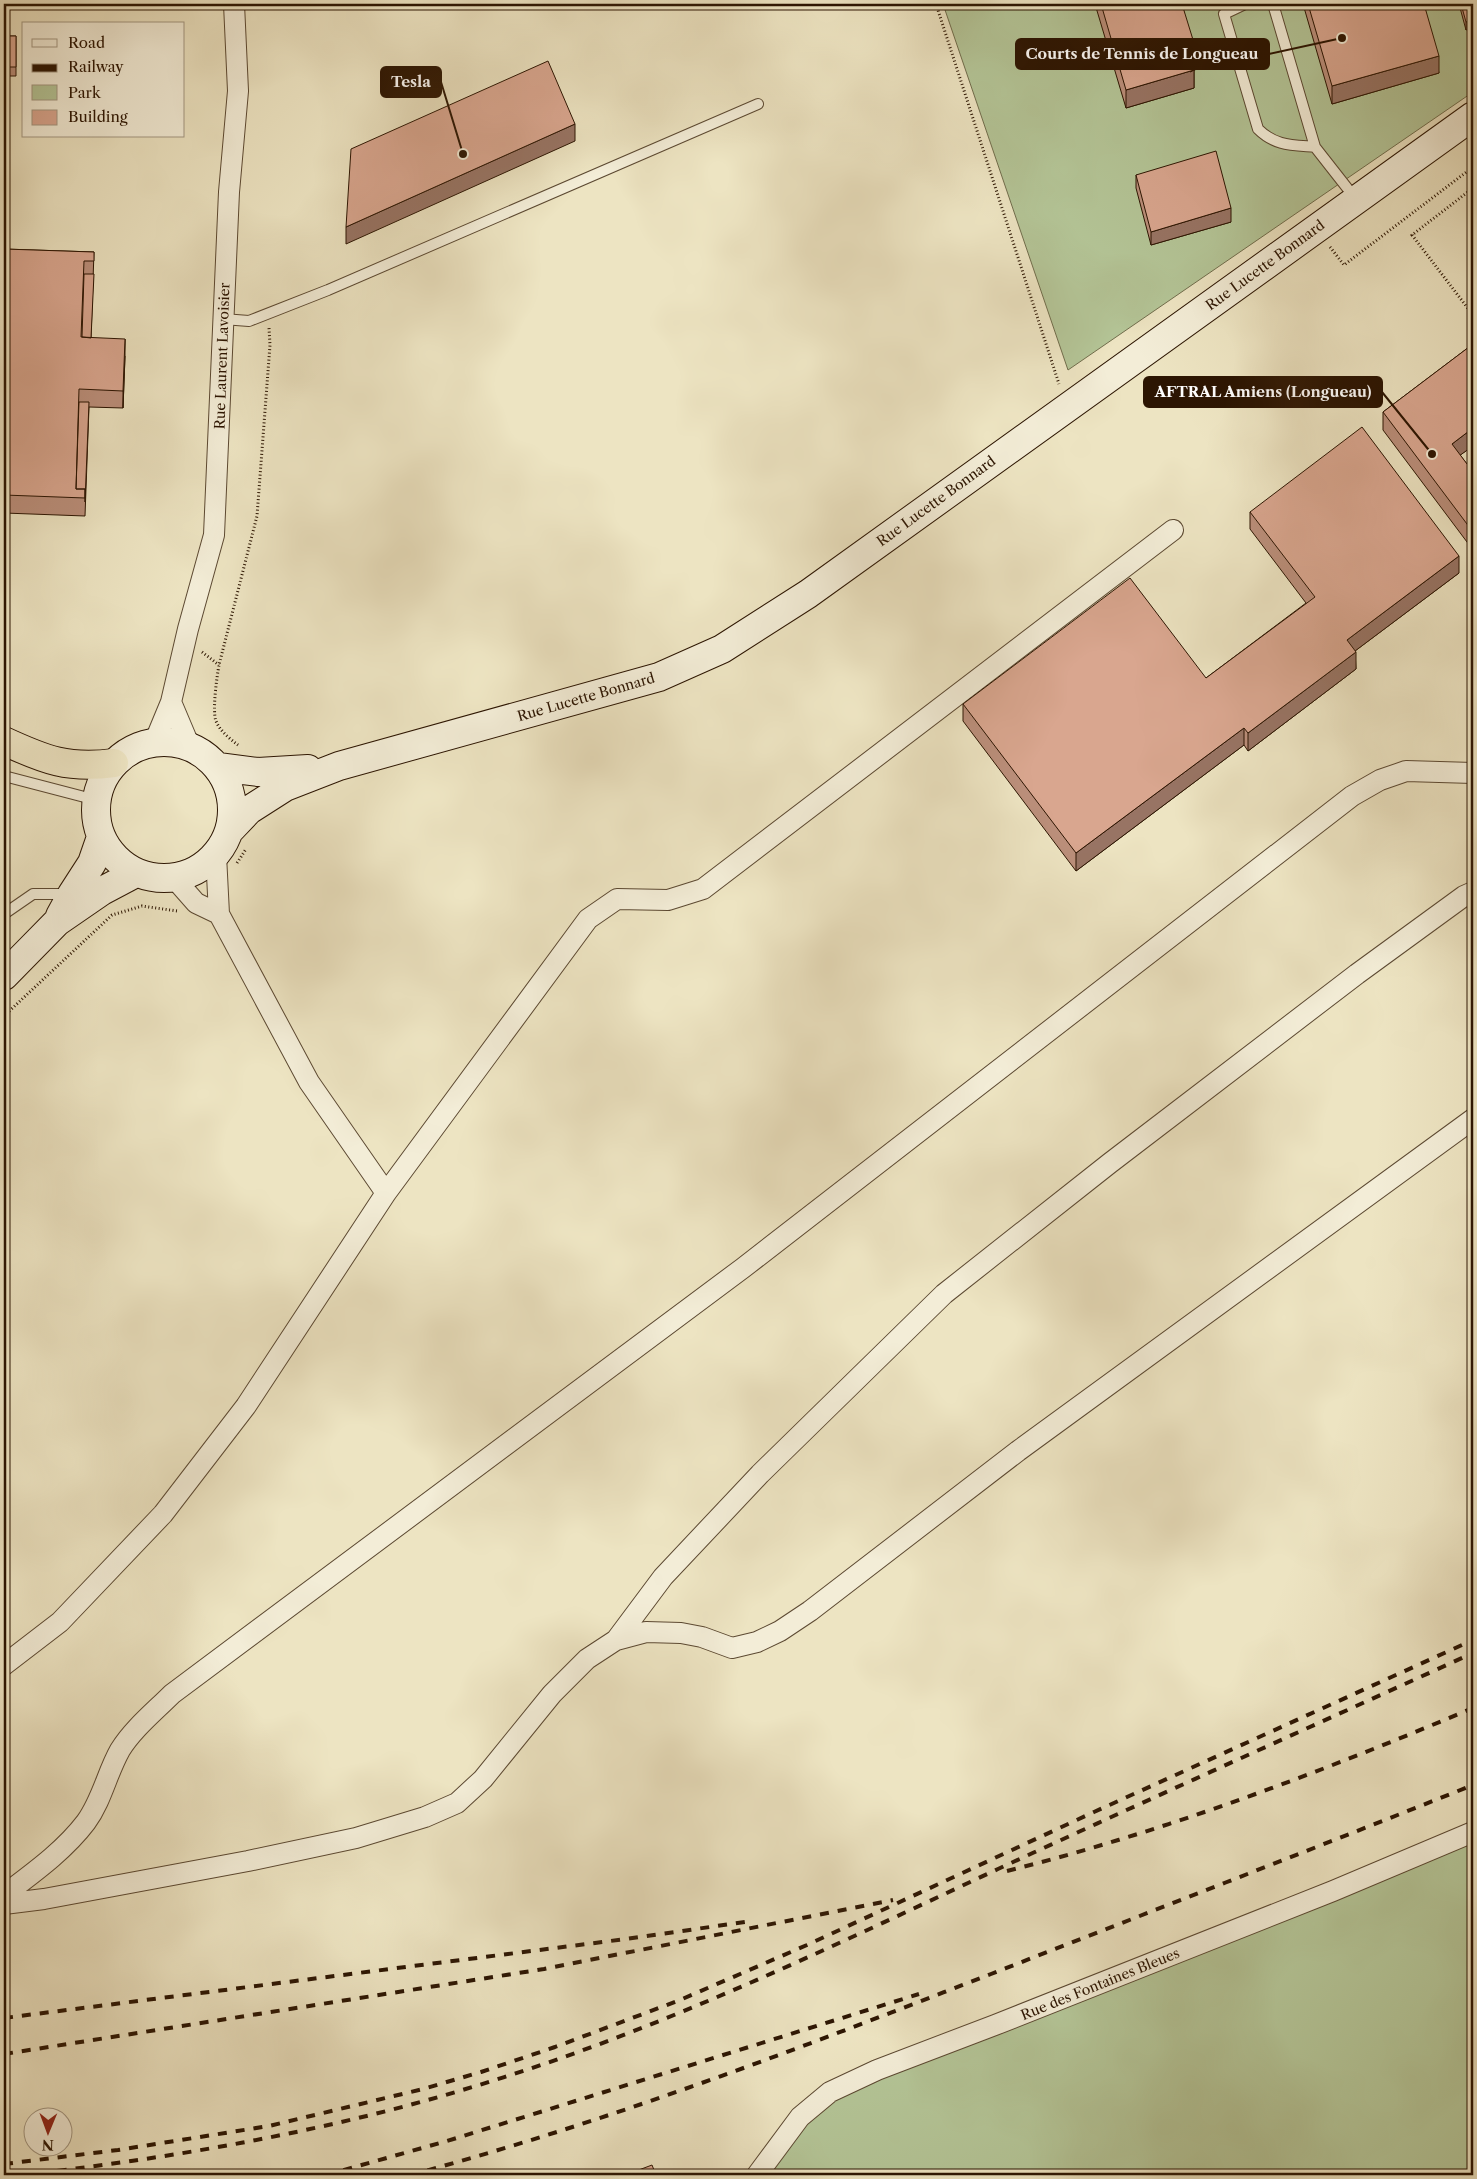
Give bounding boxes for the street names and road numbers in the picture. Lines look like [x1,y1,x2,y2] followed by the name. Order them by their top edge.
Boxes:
[1202,216,1328,314] street label: Rue Lucette Bonnard
[210,282,234,430] street label: Rue Laurent Lavoisier
[873,452,999,550] street label: Rue Lucette Bonnard
[515,669,657,725] street label: Rue Lucette Bonnard
[1018,1944,1182,2024] street label: Rue des Fontaines Bleues

